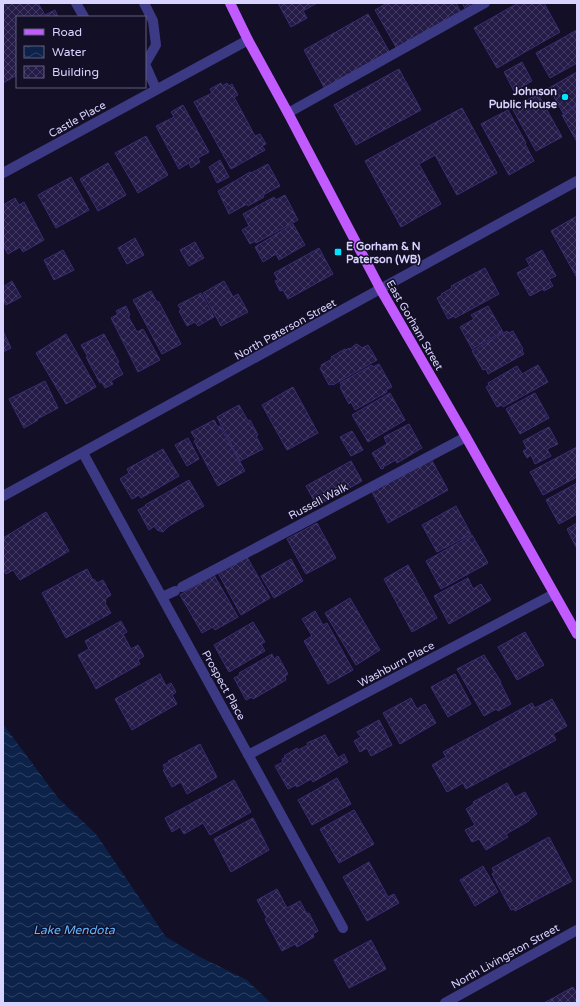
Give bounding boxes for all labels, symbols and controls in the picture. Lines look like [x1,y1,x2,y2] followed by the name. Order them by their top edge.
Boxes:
[16,16,146,88] legend
[52,25,82,39] text: Road
[52,45,87,59] text: Water
[52,65,99,79] text: Building
[489,85,558,111] place label: Johnson Public House
[560,92,570,102] marker: Johnson Public House
[46,98,108,140] street label: Castle Place
[346,240,421,266] place label: E Gorham & N Paterson (WB)
[333,247,343,257] marker: E Gorham & N Paterson (WB)
[383,278,446,373] street label: East Gorham Street
[232,296,338,363] street label: North Paterson Street
[286,480,350,523] street label: Russell Walk
[356,639,437,690] street label: Washburn Place
[199,648,248,722] street label: Prospect Place
[449,921,562,992] street label: North Livingston Street
[33,923,115,937] water label: Lake Mendota

